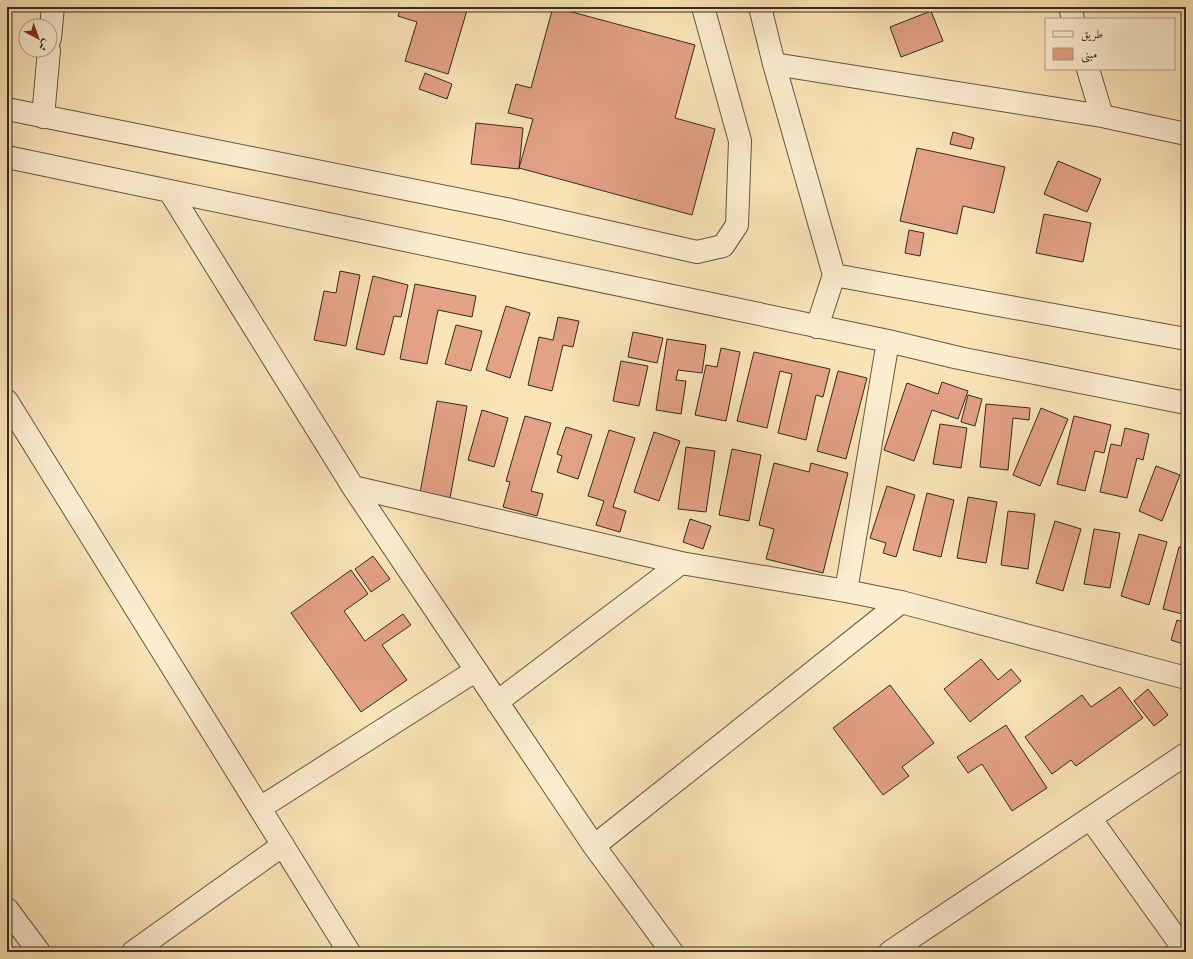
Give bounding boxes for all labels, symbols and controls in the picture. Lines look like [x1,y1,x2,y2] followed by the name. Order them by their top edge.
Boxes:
[18,18,58,58] north arrow
[1045,18,1175,70] legend
[1081,26,1103,42] text: طريق
[35,36,53,54] text: ش
[1081,46,1097,63] text: مبنى

